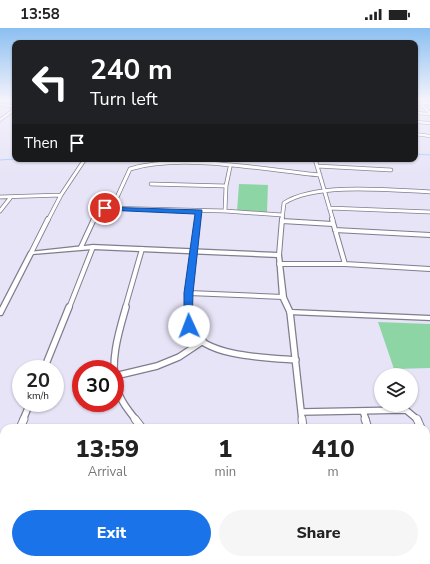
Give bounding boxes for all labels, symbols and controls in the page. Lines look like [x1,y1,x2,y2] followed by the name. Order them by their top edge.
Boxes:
[20,4,60,24] text: 13:58
[90,51,173,89] text: 240 m
[24,56,76,108] icon: left
[90,87,158,111] text: Turn left
[66,132,88,154] icon: arrive
[24,133,58,153] text: Then
[88,191,122,225] pin
[94,197,116,219] icon: arrive
[168,305,210,347] position arrow
[72,360,124,412] speed limit sign: 30
[26,367,50,394] text: 20
[374,368,418,412] map controls
[374,368,418,412] button: layers
[27,389,49,403] text: km/h
[75,433,139,465] text: 13:59
[218,433,233,465] text: 1
[311,433,355,465] text: 410
[88,463,127,481] text: Arrival
[215,463,236,481] text: min
[327,463,339,481] text: m
[12,510,211,556] button: Exit
[219,510,418,556] button: Share

